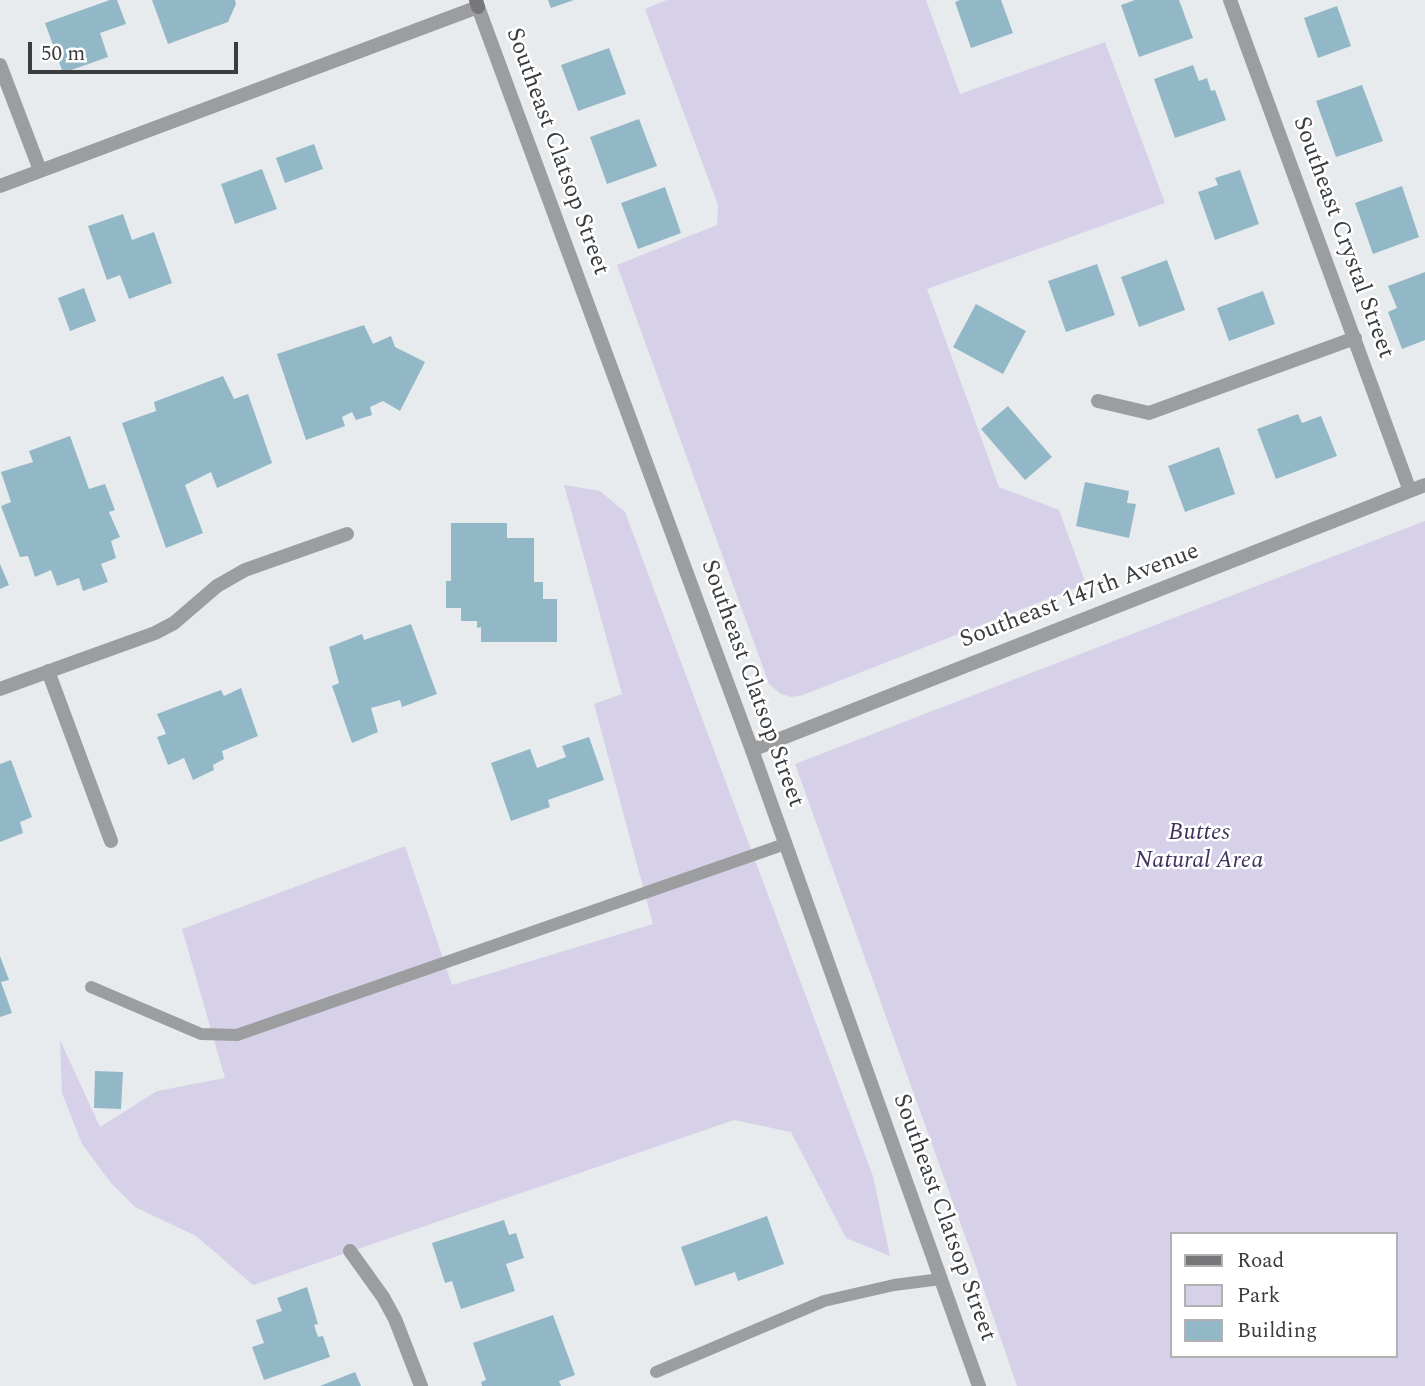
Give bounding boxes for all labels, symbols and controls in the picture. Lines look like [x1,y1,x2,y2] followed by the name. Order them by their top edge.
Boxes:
[498,25,614,279] street label: Southeast Clatsop Street
[32,28,242,72] scale bar
[41,38,85,70] text: 50 m
[1285,113,1399,363] street label: Southeast Crystal Street
[956,538,1204,656] street label: Southeast 147th Avenue
[693,557,809,811] street label: Southeast Clatsop Street
[1135,820,1263,876] park label: Buttes Natural Area
[885,1091,1001,1345] street label: Southeast Clatsop Street
[1170,1232,1397,1358] legend
[1237,1245,1284,1277] text: Road
[1237,1280,1280,1312] text: Park
[1237,1315,1317,1347] text: Building

